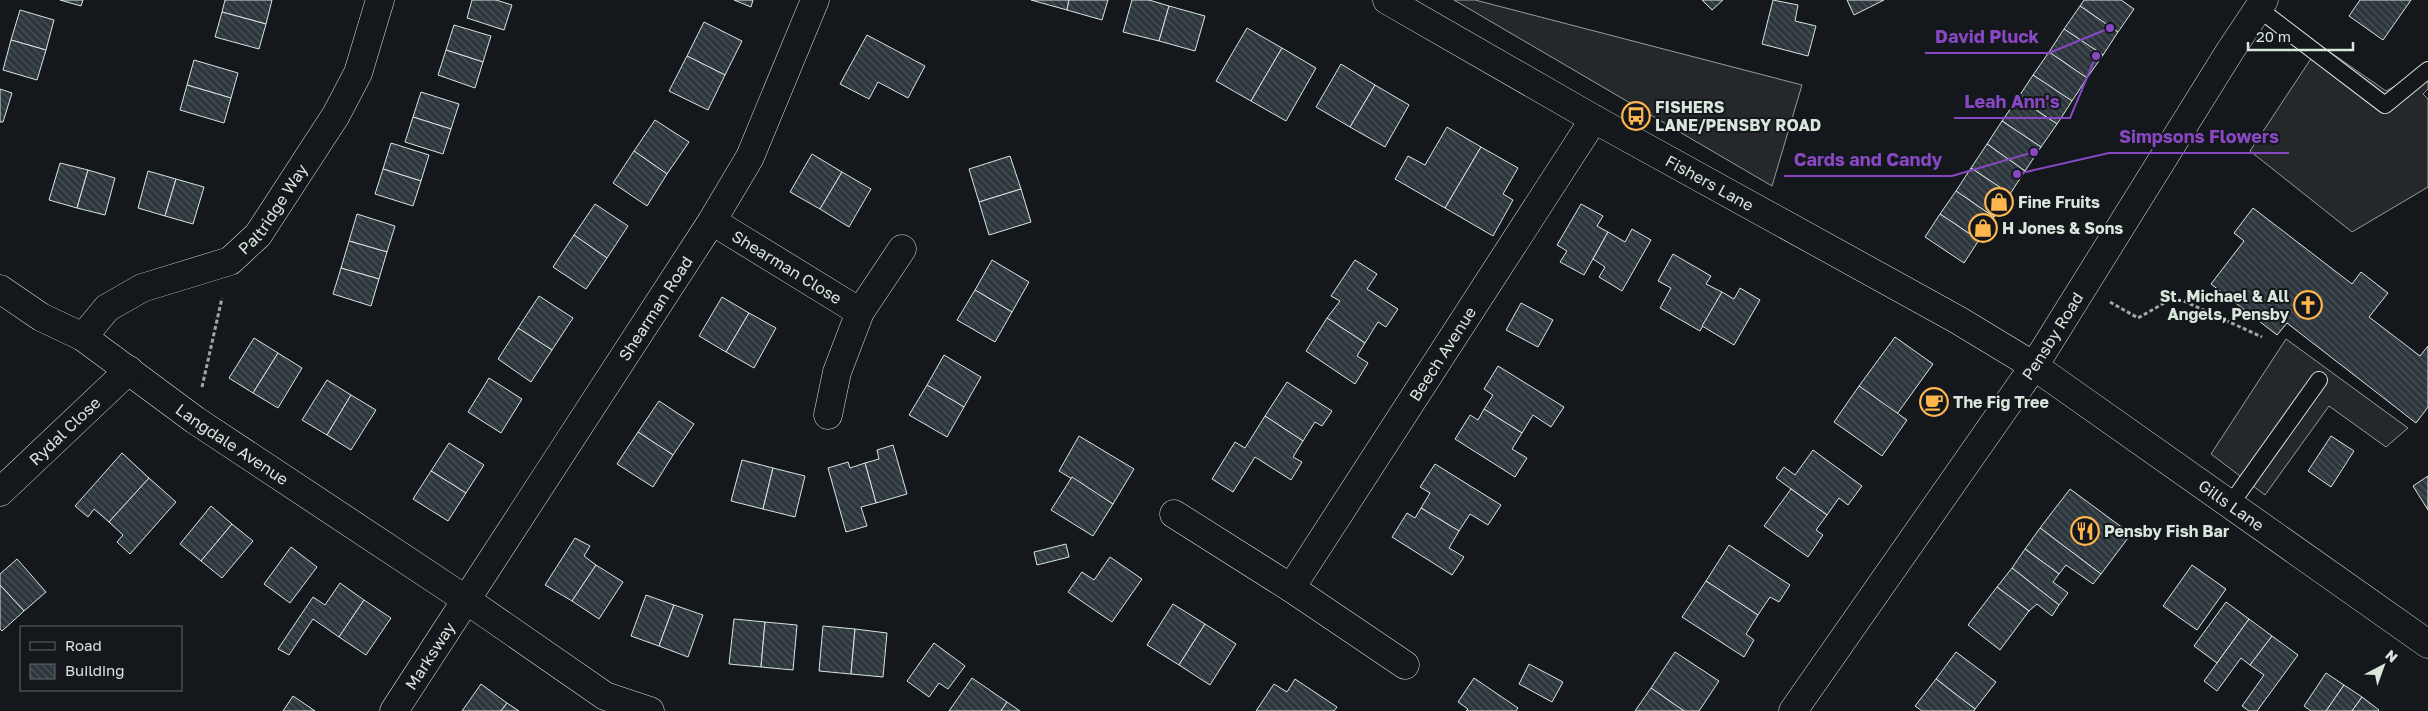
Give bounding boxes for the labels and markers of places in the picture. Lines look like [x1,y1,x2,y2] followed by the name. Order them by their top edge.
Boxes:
[1925,20,2049,53] callout: David Pluck
[1954,85,2070,118] callout: Leah Ann's
[1655,97,1821,135] place label: FISHERS LANE/PENSBY ROAD
[1621,101,1651,131] bus stop icon: FISHERS LANE/PENSBY ROAD
[2109,120,2289,153] callout: Simpsons Flowers
[1784,143,1952,176] callout: Cards and Candy
[1984,187,2014,217] shop icon: Fine Fruits
[2018,192,2100,212] place label: Fine Fruits
[1968,213,1998,243] shop icon: H Jones & Sons
[2002,218,2123,238] place label: H Jones & Sons
[2160,286,2290,324] place label: St. Michael & All Angels, Pensby
[2293,290,2323,320] church icon: St. Michael & All Angels, Pensby
[1919,387,1949,417] cafe icon: The Fig Tree
[1953,392,2049,412] place label: The Fig Tree
[2070,516,2100,546] restaurant icon: Pensby Fish Bar
[2104,521,2229,541] place label: Pensby Fish Bar

